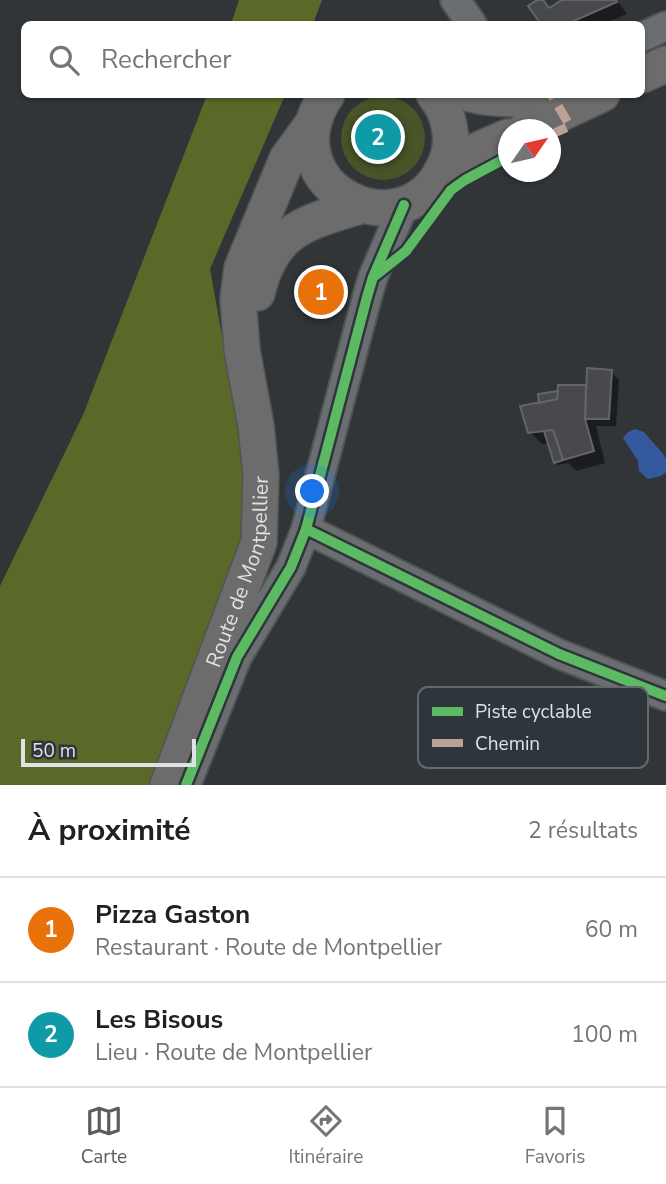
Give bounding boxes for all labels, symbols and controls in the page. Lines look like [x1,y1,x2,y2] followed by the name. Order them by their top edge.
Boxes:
[21,21,645,98] search box
[45,41,83,79] icon: search
[101,42,232,77] text: Rechercher
[355,111,401,163] pin: 2
[498,119,561,182] north arrow
[298,266,344,318] pin: 1
[295,474,329,508] your location
[199,475,275,671] street label: Route de Montpellier
[418,687,648,768] legend
[475,699,592,725] text: Piste cyclable
[475,731,540,757] text: Chemin
[21,736,196,768] scale bar
[32,738,76,764] text: 50 m
[28,810,190,851] text: À proximité
[528,815,638,846] text: 2 résultats
[95,897,250,932] text: Pizza Gaston
[44,914,58,945] text: 1
[585,914,638,945] text: 60 m
[95,932,442,963] text: Restaurant · Route de Montpellier
[95,1002,223,1037] text: Les Bisous
[44,1019,58,1050] text: 2
[571,1019,638,1050] text: 100 m
[95,1037,372,1068] text: Lieu · Route de Montpellier
[81,1102,127,1170] tab: Carte
[289,1102,363,1170] tab: Itinéraire
[525,1102,585,1170] tab: Favoris

